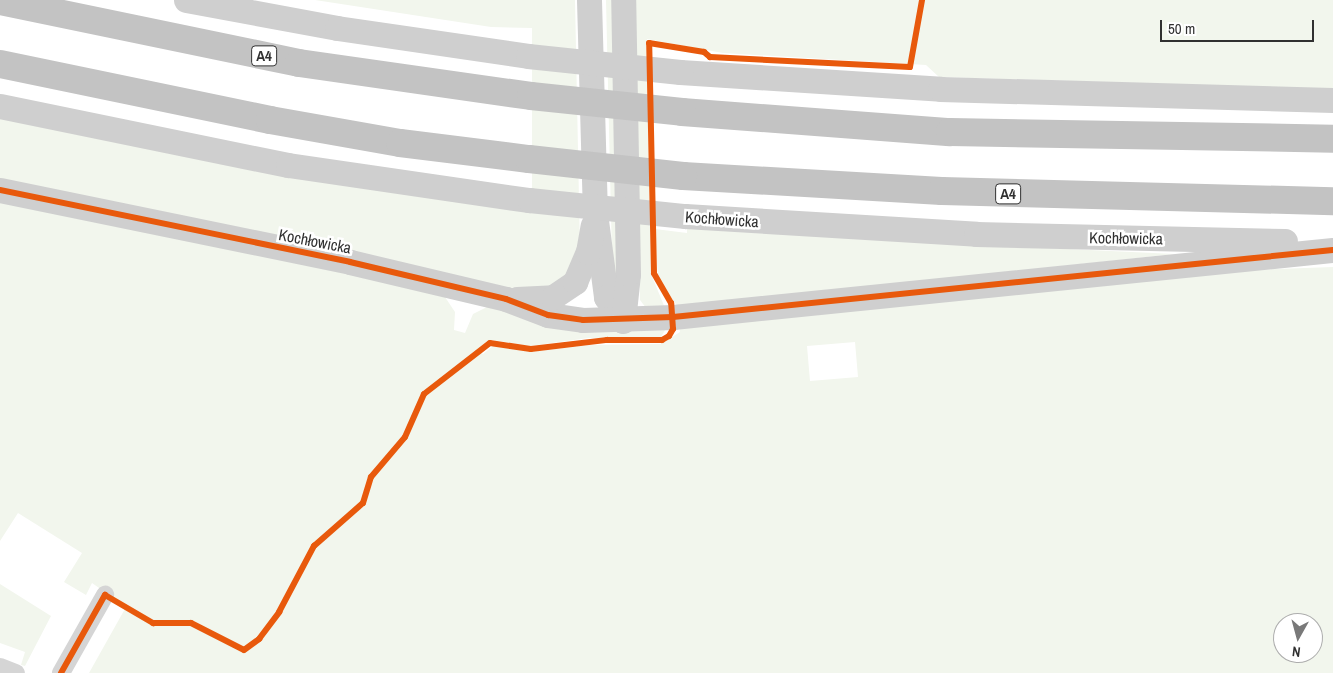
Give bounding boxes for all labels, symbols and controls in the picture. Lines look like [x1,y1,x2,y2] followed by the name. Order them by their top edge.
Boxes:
[1163,10,1317,42] scale bar
[1168,18,1195,39] text: 50 m
[250,44,278,68] road number: A4
[994,182,1022,206] road number: A4
[685,207,759,231] street label: Kochłowicka
[277,225,353,257] street label: Kochłowicka
[1089,228,1163,248] street label: Kochłowicka
[1273,613,1323,663] north arrow
[1291,642,1302,661] text: N

